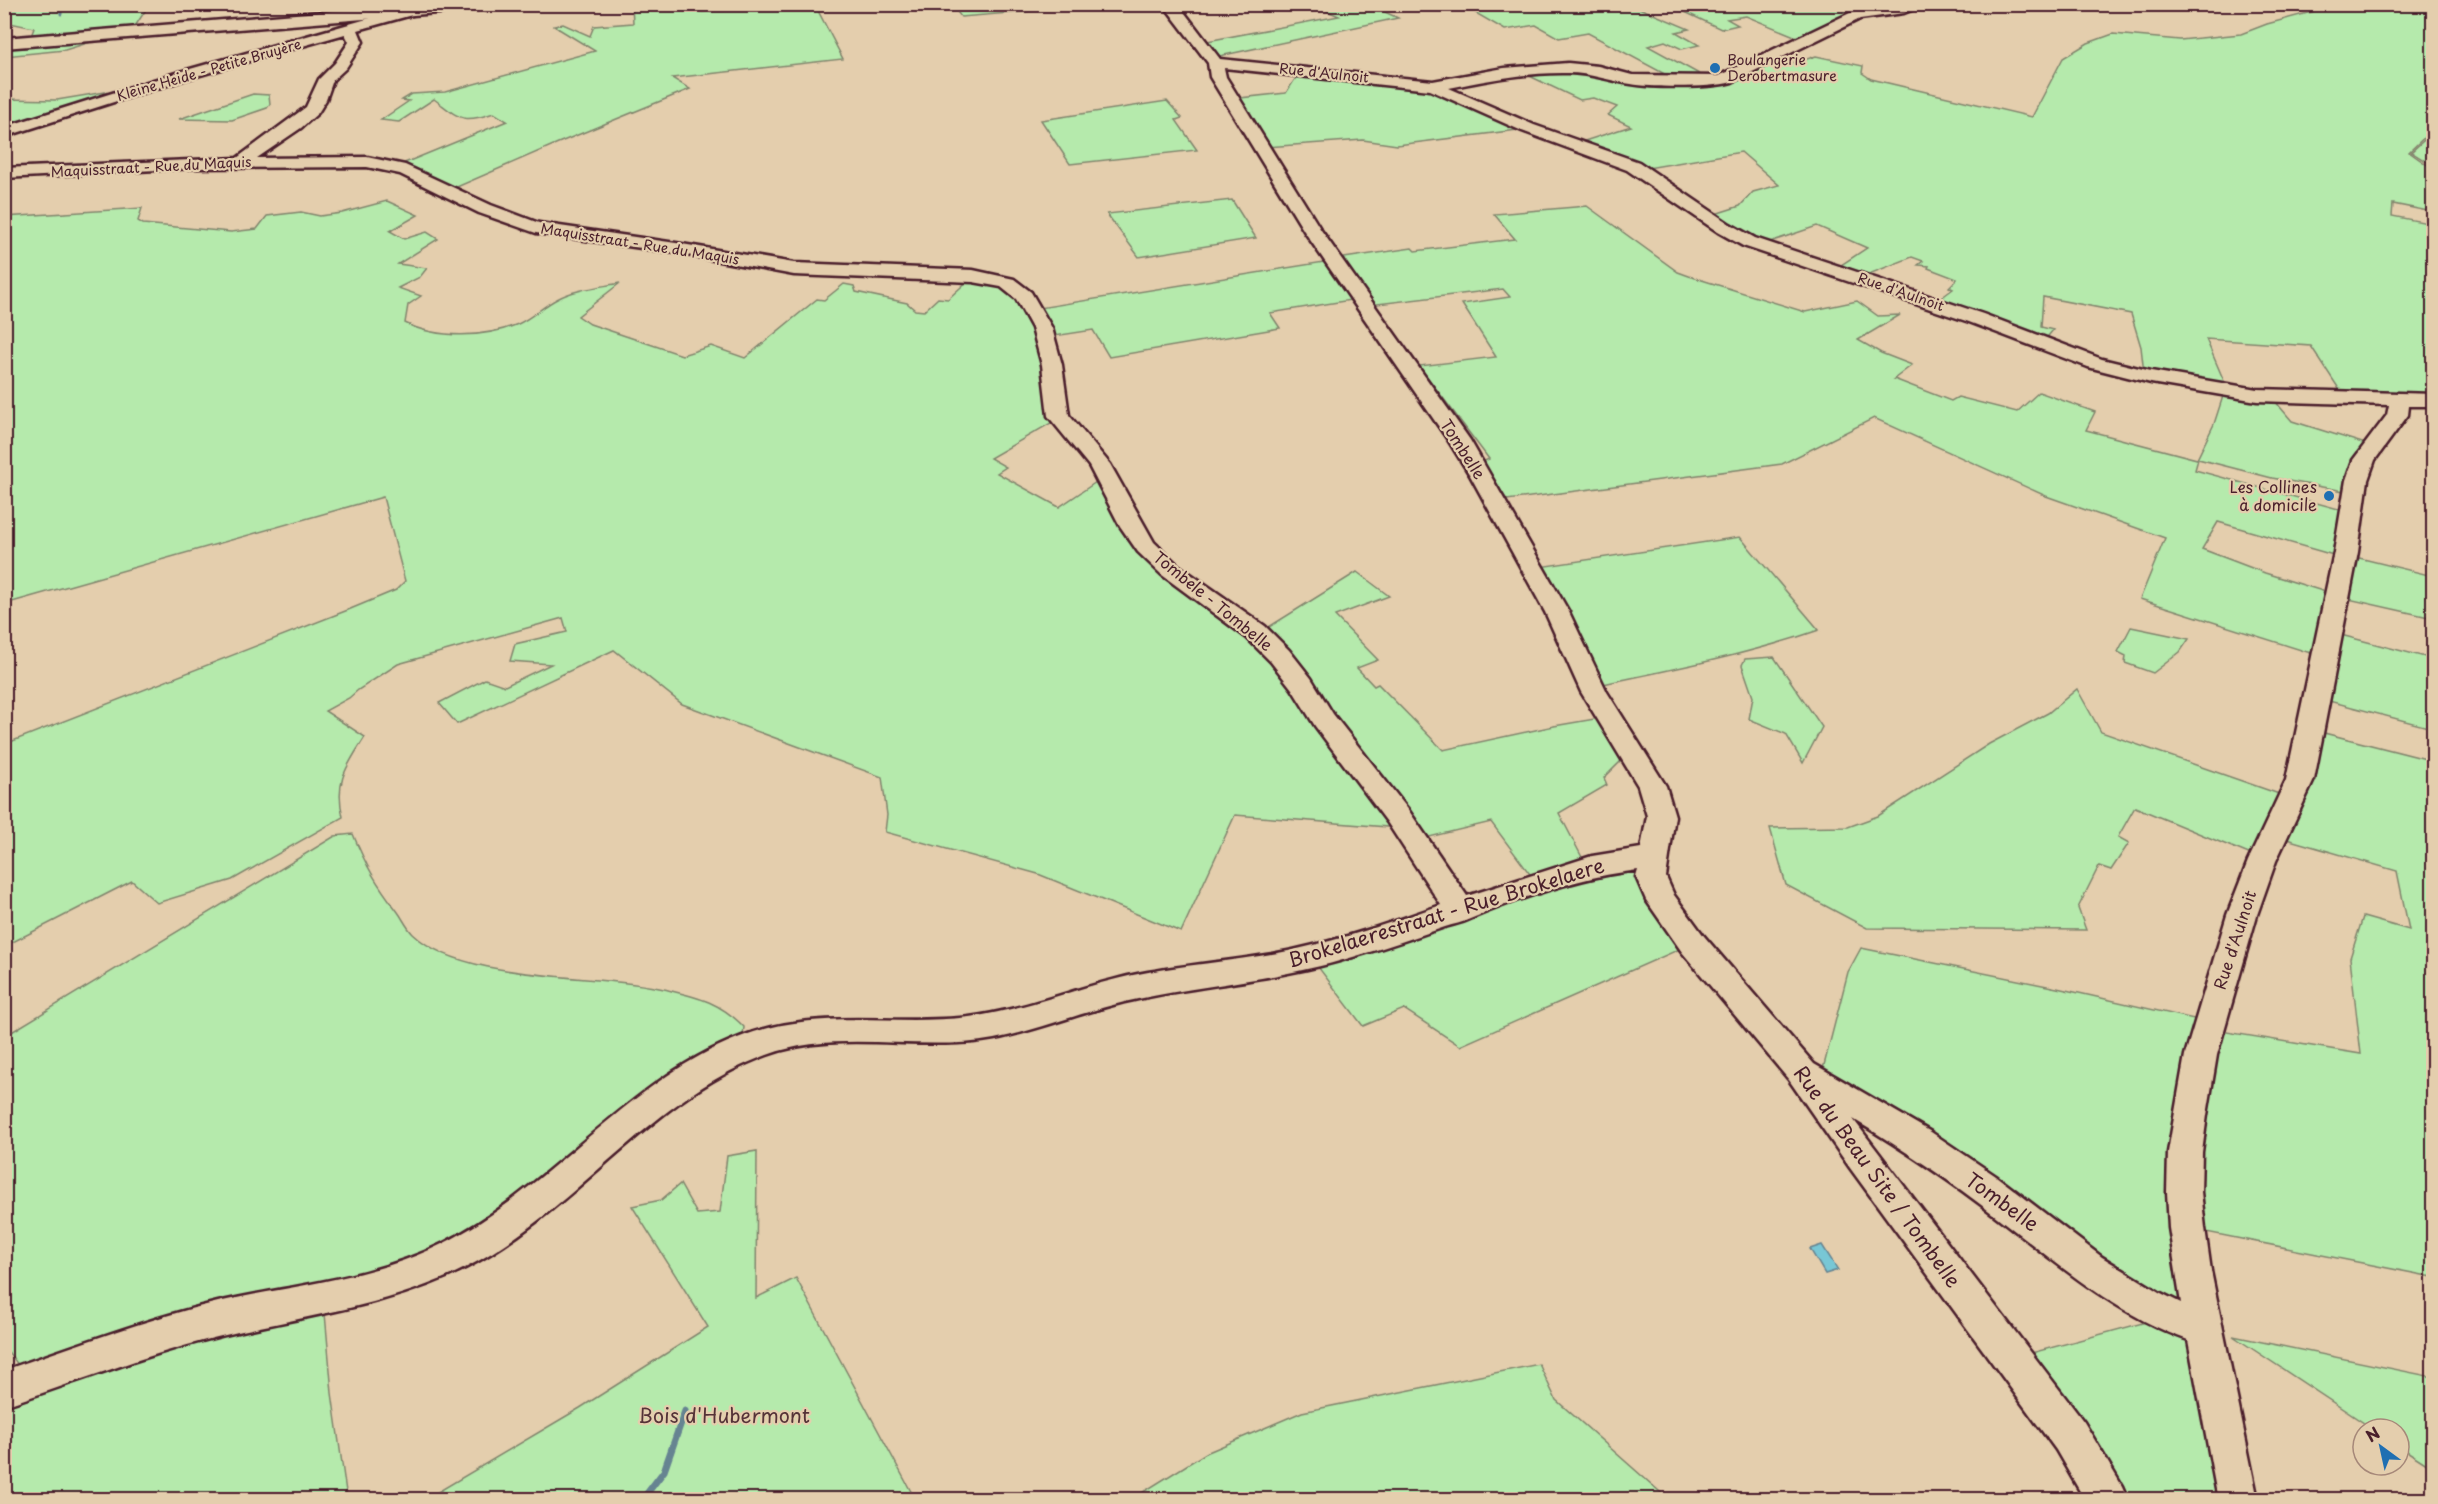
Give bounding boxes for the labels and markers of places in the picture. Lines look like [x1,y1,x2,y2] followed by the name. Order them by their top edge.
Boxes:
[1727,49,1837,86] place label: Boulangerie Derobertmasure
[1708,61,1722,75] marker: Boulangerie Derobertmasure
[2230,474,2317,516] place label: Les Collines à domicile
[2322,489,2336,503] marker: Les Collines à domicile

